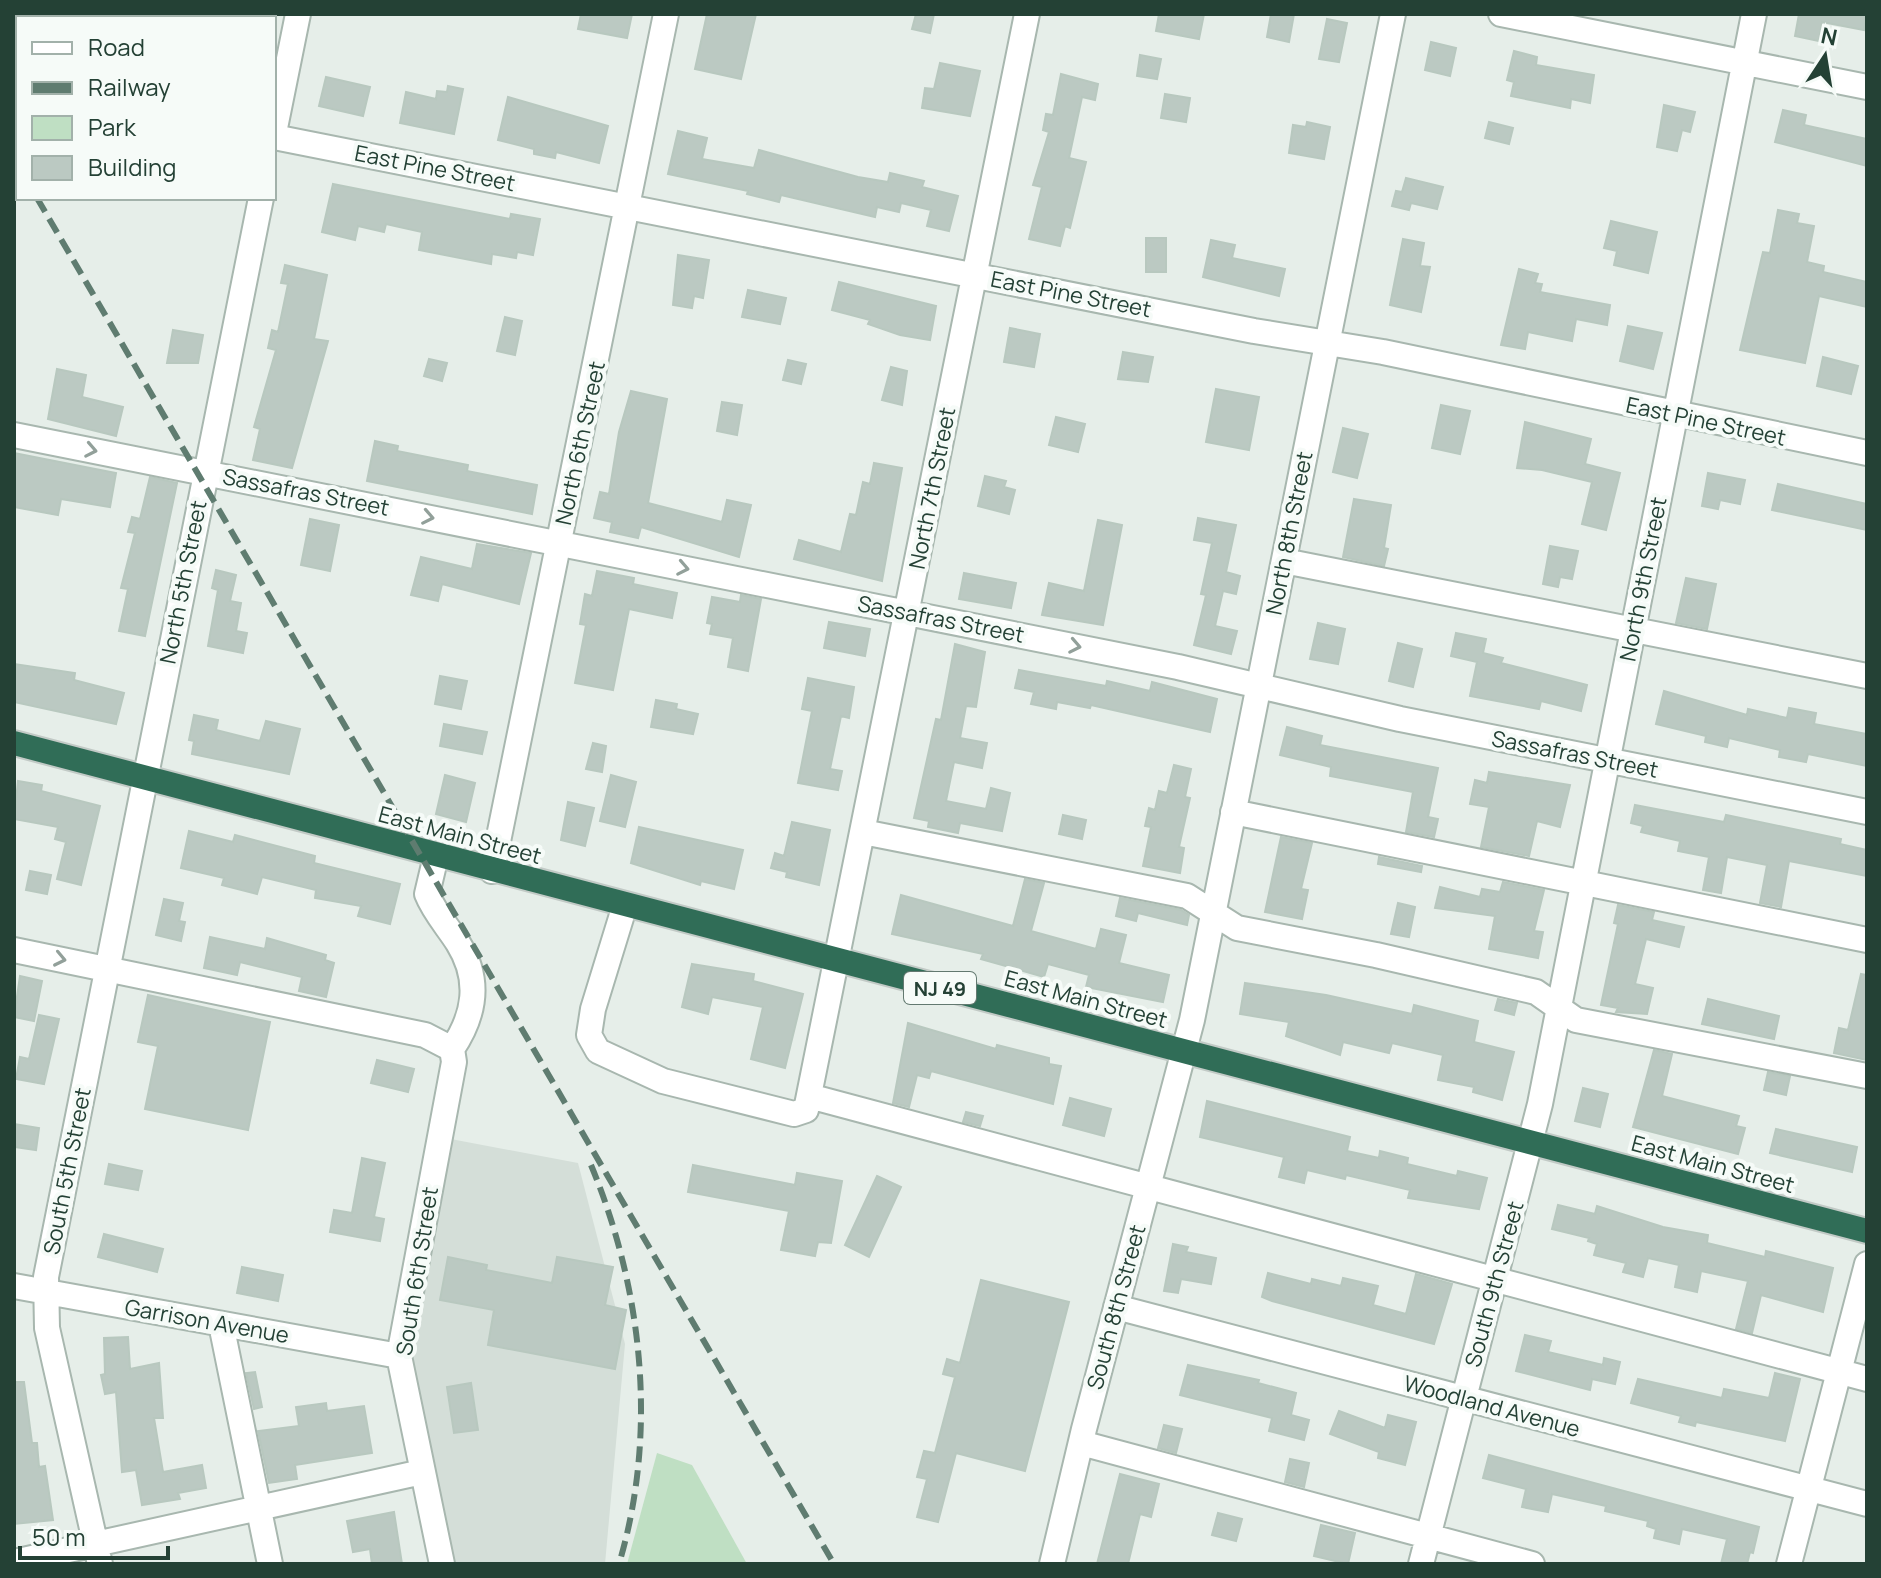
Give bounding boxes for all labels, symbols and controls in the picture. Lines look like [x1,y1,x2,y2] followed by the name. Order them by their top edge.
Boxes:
[16,16,276,200] legend
[1785,16,1865,96] north arrow
[1818,20,1840,53] text: N
[88,30,145,63] text: Road
[88,70,171,103] text: Railway
[88,110,137,143] text: Park
[352,138,518,198] street label: East Pine Street
[88,150,176,183] text: Building
[988,264,1154,324] street label: East Pine Street
[548,358,612,528] street label: North 6th Street
[1623,389,1789,453] street label: East Pine Street
[902,404,962,571] street label: North 7th Street
[84,440,97,457] one-way arrow
[1258,449,1320,617] street label: North 8th Street
[220,461,392,523] street label: Sassafras Street
[1612,494,1674,664] street label: North 9th Street
[152,498,214,666] street label: North 5th Street
[421,508,434,525] one-way arrow
[676,558,690,575] one-way arrow
[855,588,1027,650] street label: Sassafras Street
[1068,637,1081,654] one-way arrow
[1489,723,1661,785] street label: Sassafras Street
[375,799,545,871] street label: East Main Street
[54,950,67,967] one-way arrow
[1001,963,1171,1035] street label: East Main Street
[904,972,976,1004] road number: NJ 49
[36,1085,98,1257] street label: South 5th Street
[1628,1128,1798,1200] street label: East Main Street
[389,1184,445,1358] street label: South 6th Street
[1457,1198,1531,1370] street label: South 9th Street
[1080,1221,1152,1393] street label: South 8th Street
[123,1292,292,1350] street label: Garrison Avenue
[1400,1368,1584,1444] street label: Woodland Avenue
[20,1510,168,1560] scale bar
[32,1520,86,1553] text: 50 m

